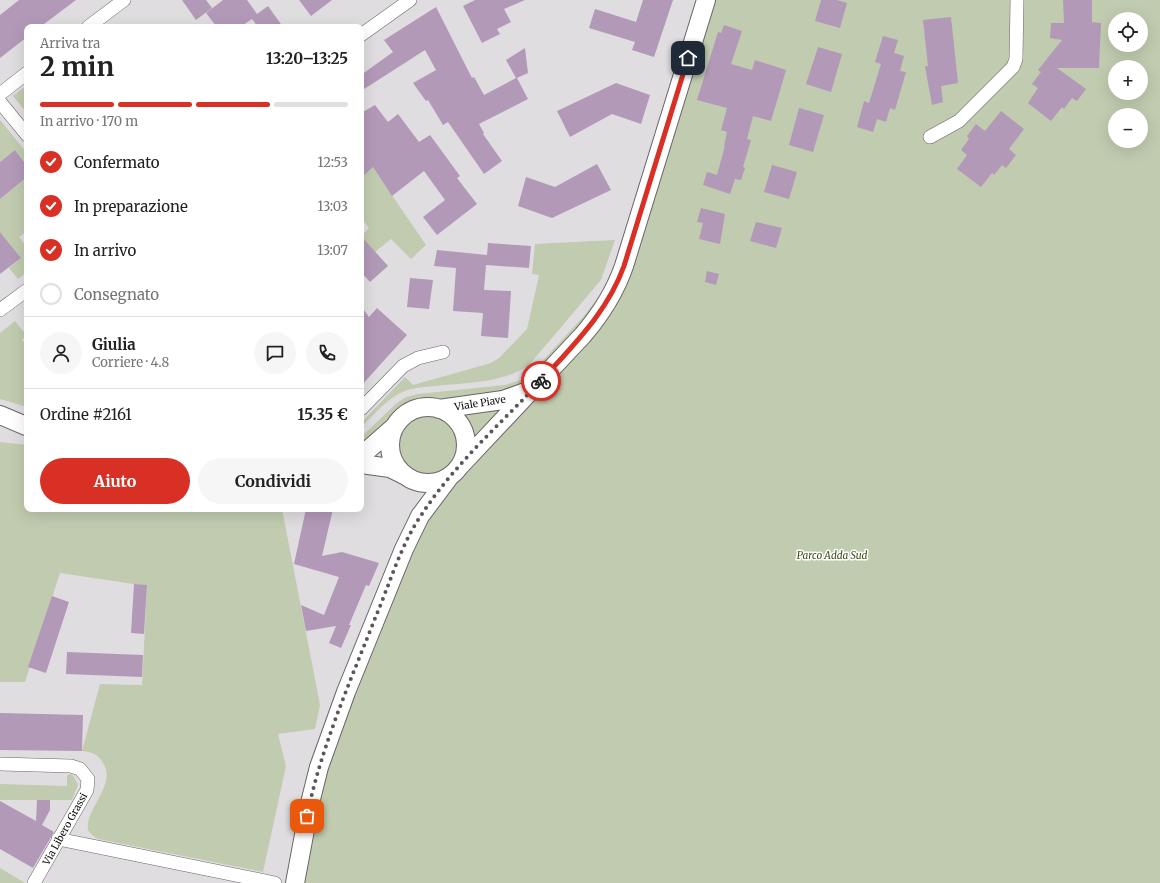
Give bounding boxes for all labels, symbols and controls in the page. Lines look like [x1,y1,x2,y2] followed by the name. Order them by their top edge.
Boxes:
[1108,12,1148,148] map controls
[1108,12,1148,52] button: locate
[40,35,100,52] text: Arriva tra
[671,41,705,75] pin
[677,47,699,69] icon: home
[266,49,348,68] text: 13:20–13:25
[40,50,114,83] text: 2 min
[1108,60,1148,100] button: +
[1108,108,1148,148] button: −
[40,113,138,130] text: In arrivo · 170 m
[40,151,62,173] icon: check
[74,153,159,172] text: Confermato
[318,154,348,171] text: 12:53
[40,195,62,217] icon: check
[74,197,188,216] text: In preparazione
[317,198,348,215] text: 13:03
[40,239,62,261] icon: check
[74,241,136,260] text: In arrivo
[317,242,348,259] text: 13:07
[74,285,159,304] text: Consegnato
[40,332,82,374] button: person
[254,332,296,374] button: chat
[306,332,348,374] button: phone
[92,335,136,354] text: Giulia
[92,354,169,371] text: Corriere · 4.8
[521,361,561,401] courier
[530,370,552,392] icon: bike
[453,393,507,414] street label: Viale Piave
[40,405,132,424] text: Ordine #2161
[298,405,348,424] text: 15.35 €
[40,458,190,504] button: Aiuto
[198,458,348,504] button: Condividi
[797,549,868,562] park label: Parco Adda Sud
[39,791,90,868] street label: Via Libero Grassi
[290,799,324,833] pin
[296,805,318,827] icon: bag

